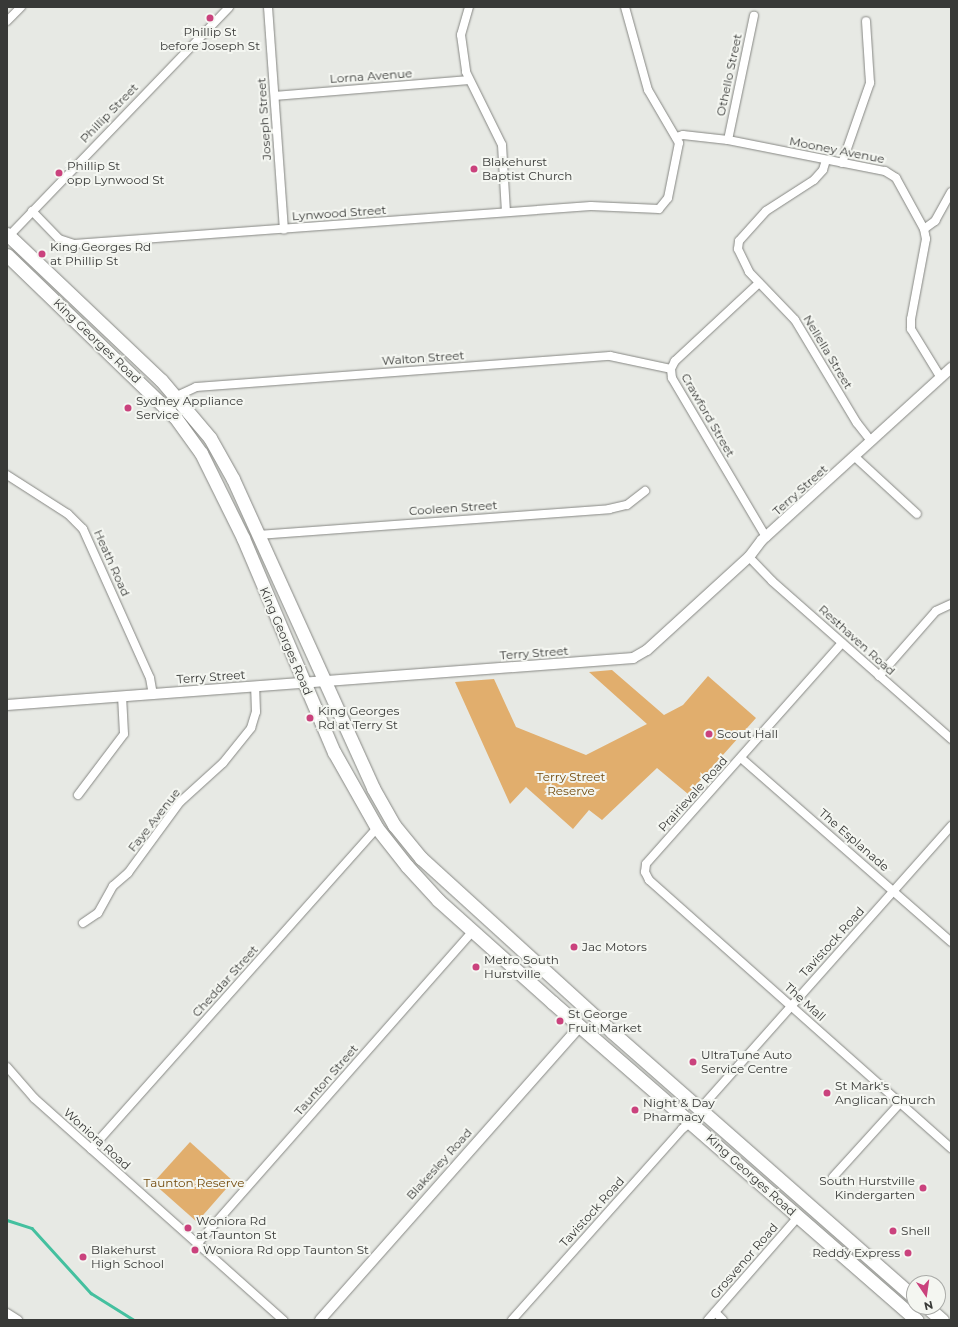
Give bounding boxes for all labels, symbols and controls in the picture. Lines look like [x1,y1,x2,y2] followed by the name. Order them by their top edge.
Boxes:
[205,13,215,23] marker: Phillip St before Joseph St
[160,25,260,53] place label: Phillip St before Joseph St
[713,33,745,117] street label: Othello Street
[329,66,413,86] street label: Lorna Avenue
[254,77,274,161] street label: Joseph Street
[77,80,141,146] street label: Phillip Street
[788,134,886,166] street label: Mooney Avenue
[482,155,572,183] place label: Blakehurst Baptist Church
[67,159,164,187] place label: Phillip St opp Lynwood St
[469,164,479,174] marker: Blakehurst Baptist Church
[54,168,64,178] marker: Phillip St opp Lynwood St
[291,203,387,223] street label: Lynwood Street
[50,240,151,268] place label: King Georges Rd at Phillip St
[37,249,47,259] marker: King Georges Rd at Phillip St
[50,296,144,386] street label: King Georges Road
[800,312,856,392] street label: Nellella Street
[381,348,465,368] street label: Walton Street
[678,371,738,459] street label: Crawford Street
[136,394,243,422] place label: Sydney Appliance Service
[123,403,133,413] marker: Sydney Appliance Service
[770,462,830,518] street label: Terry Street
[408,498,498,518] street label: Cooleen Street
[91,527,133,599] street label: Heath Road
[257,585,315,697] street label: King Georges Road
[816,602,898,678] street label: Resthaven Road
[499,643,569,663] street label: Terry Street
[176,667,246,687] street label: Terry Street
[318,704,399,732] place label: King Georges Rd at Terry St
[305,713,315,723] marker: King Georges Rd at Terry St
[717,727,778,741] place label: Scout Hall
[704,729,714,739] marker: Scout Hall
[655,753,731,835] street label: Prairievale Road
[537,770,605,798] park label: Terry Street Reserve
[125,786,183,854] street label: Faye Avenue
[816,806,892,874] street label: The Esplanade
[797,904,867,980] street label: Tavistock Road
[582,940,647,954] place label: Jac Motors
[189,942,261,1020] street label: Cheddar Street
[569,942,579,952] marker: Jac Motors
[484,953,559,981] place label: Metro South Hurstville
[471,962,481,972] marker: Metro South Hurstville
[781,980,829,1024] street label: The Mall
[568,1007,642,1035] place label: St George Fruit Market
[555,1016,565,1026] marker: St George Fruit Market
[291,1042,361,1118] street label: Taunton Street
[701,1048,792,1076] place label: UltraTune Auto Service Centre
[688,1057,698,1067] marker: UltraTune Auto Service Centre
[835,1079,936,1107] place label: St Mark's Anglican Church
[822,1088,832,1098] marker: St Mark's Anglican Church
[643,1096,715,1124] place label: Night & Day Pharmacy
[61,1105,133,1173] street label: Woniora Road
[630,1105,640,1115] marker: Night & Day Pharmacy
[403,1125,475,1203] street label: Blakesley Road
[703,1131,799,1219] street label: King Georges Road
[557,1174,627,1250] street label: Tavistock Road
[819,1174,915,1202] place label: South Hurstville Kindergarten
[144,1176,244,1190] park label: Taunton Reserve
[918,1183,928,1193] marker: South Hurstville Kindergarten
[196,1214,277,1242] place label: Woniora Rd at Taunton St
[707,1220,781,1302] street label: Grosvenor Road
[183,1223,193,1233] marker: Woniora Rd at Taunton St
[901,1224,930,1238] place label: Shell
[888,1226,898,1236] marker: Shell
[91,1243,164,1271] place label: Blakehurst High School
[203,1243,369,1257] place label: Woniora Rd opp Taunton St
[190,1245,200,1255] marker: Woniora Rd opp Taunton St
[812,1246,900,1260] place label: Reddy Express
[903,1248,913,1258] marker: Reddy Express
[78,1252,88,1262] marker: Blakehurst High School
[906,1275,946,1315] north arrow
[923,1298,934,1314] text: N

